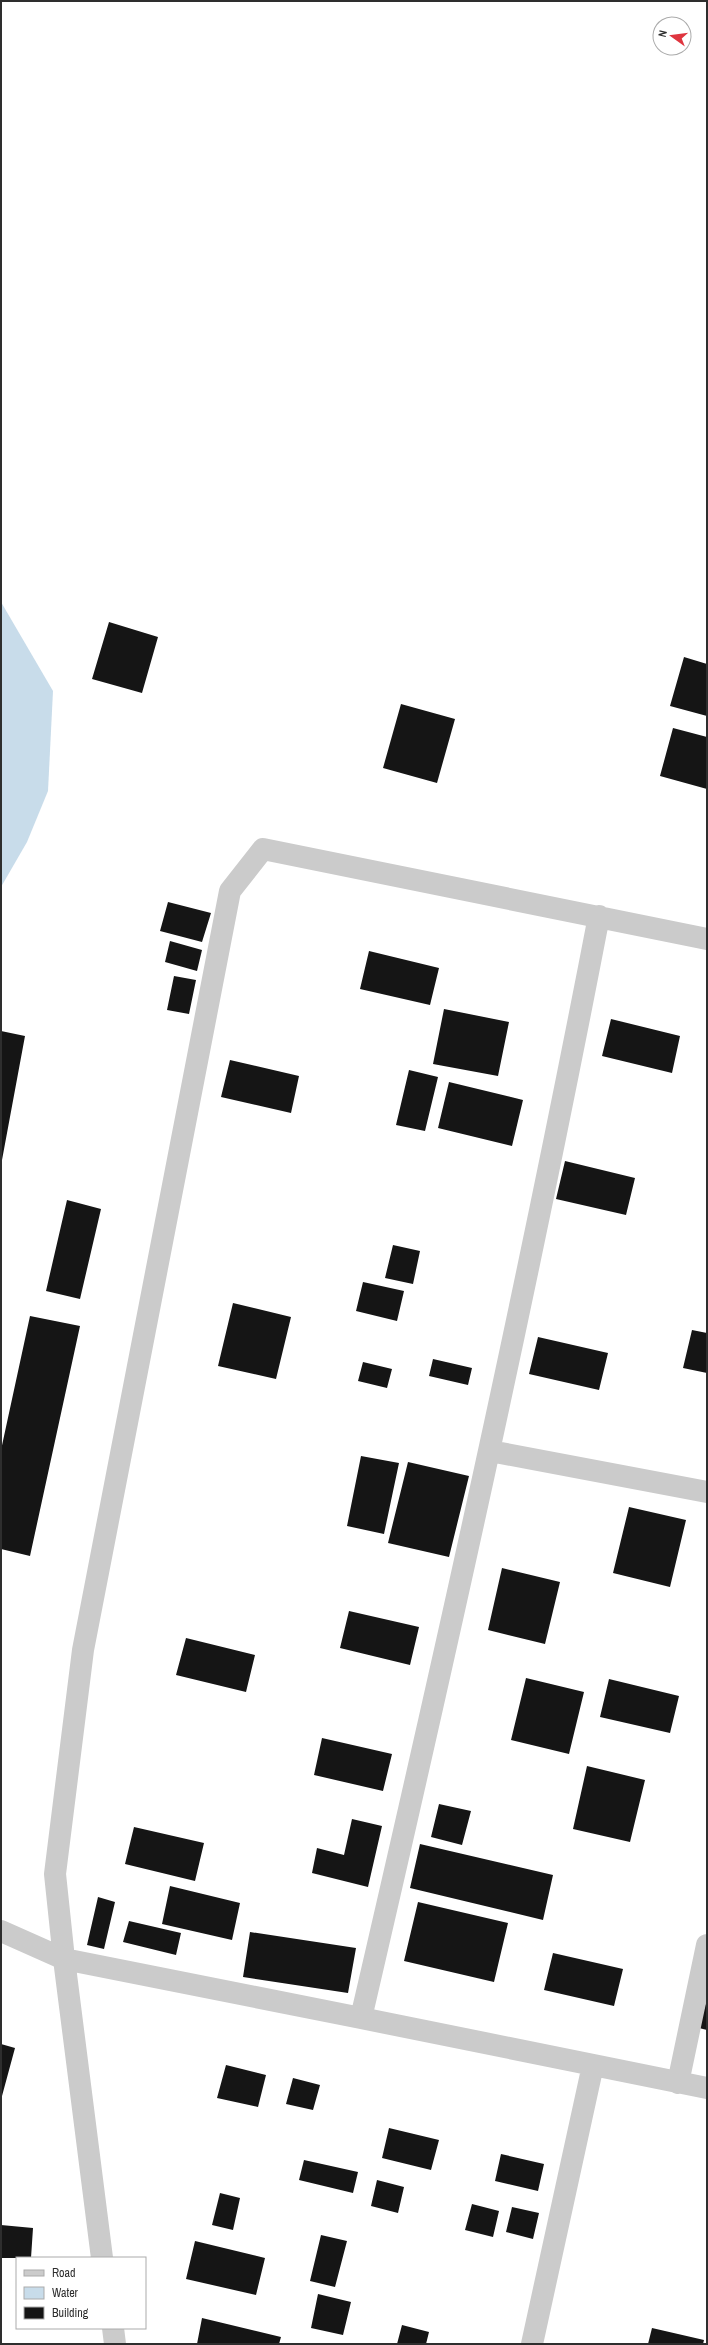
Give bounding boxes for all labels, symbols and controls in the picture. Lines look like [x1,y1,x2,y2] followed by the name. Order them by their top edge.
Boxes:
[652,16,692,56] north arrow
[655,29,670,38] text: N
[16,2257,146,2329] legend
[52,2265,76,2281] text: Road
[52,2285,79,2301] text: Water
[52,2305,89,2321] text: Building

